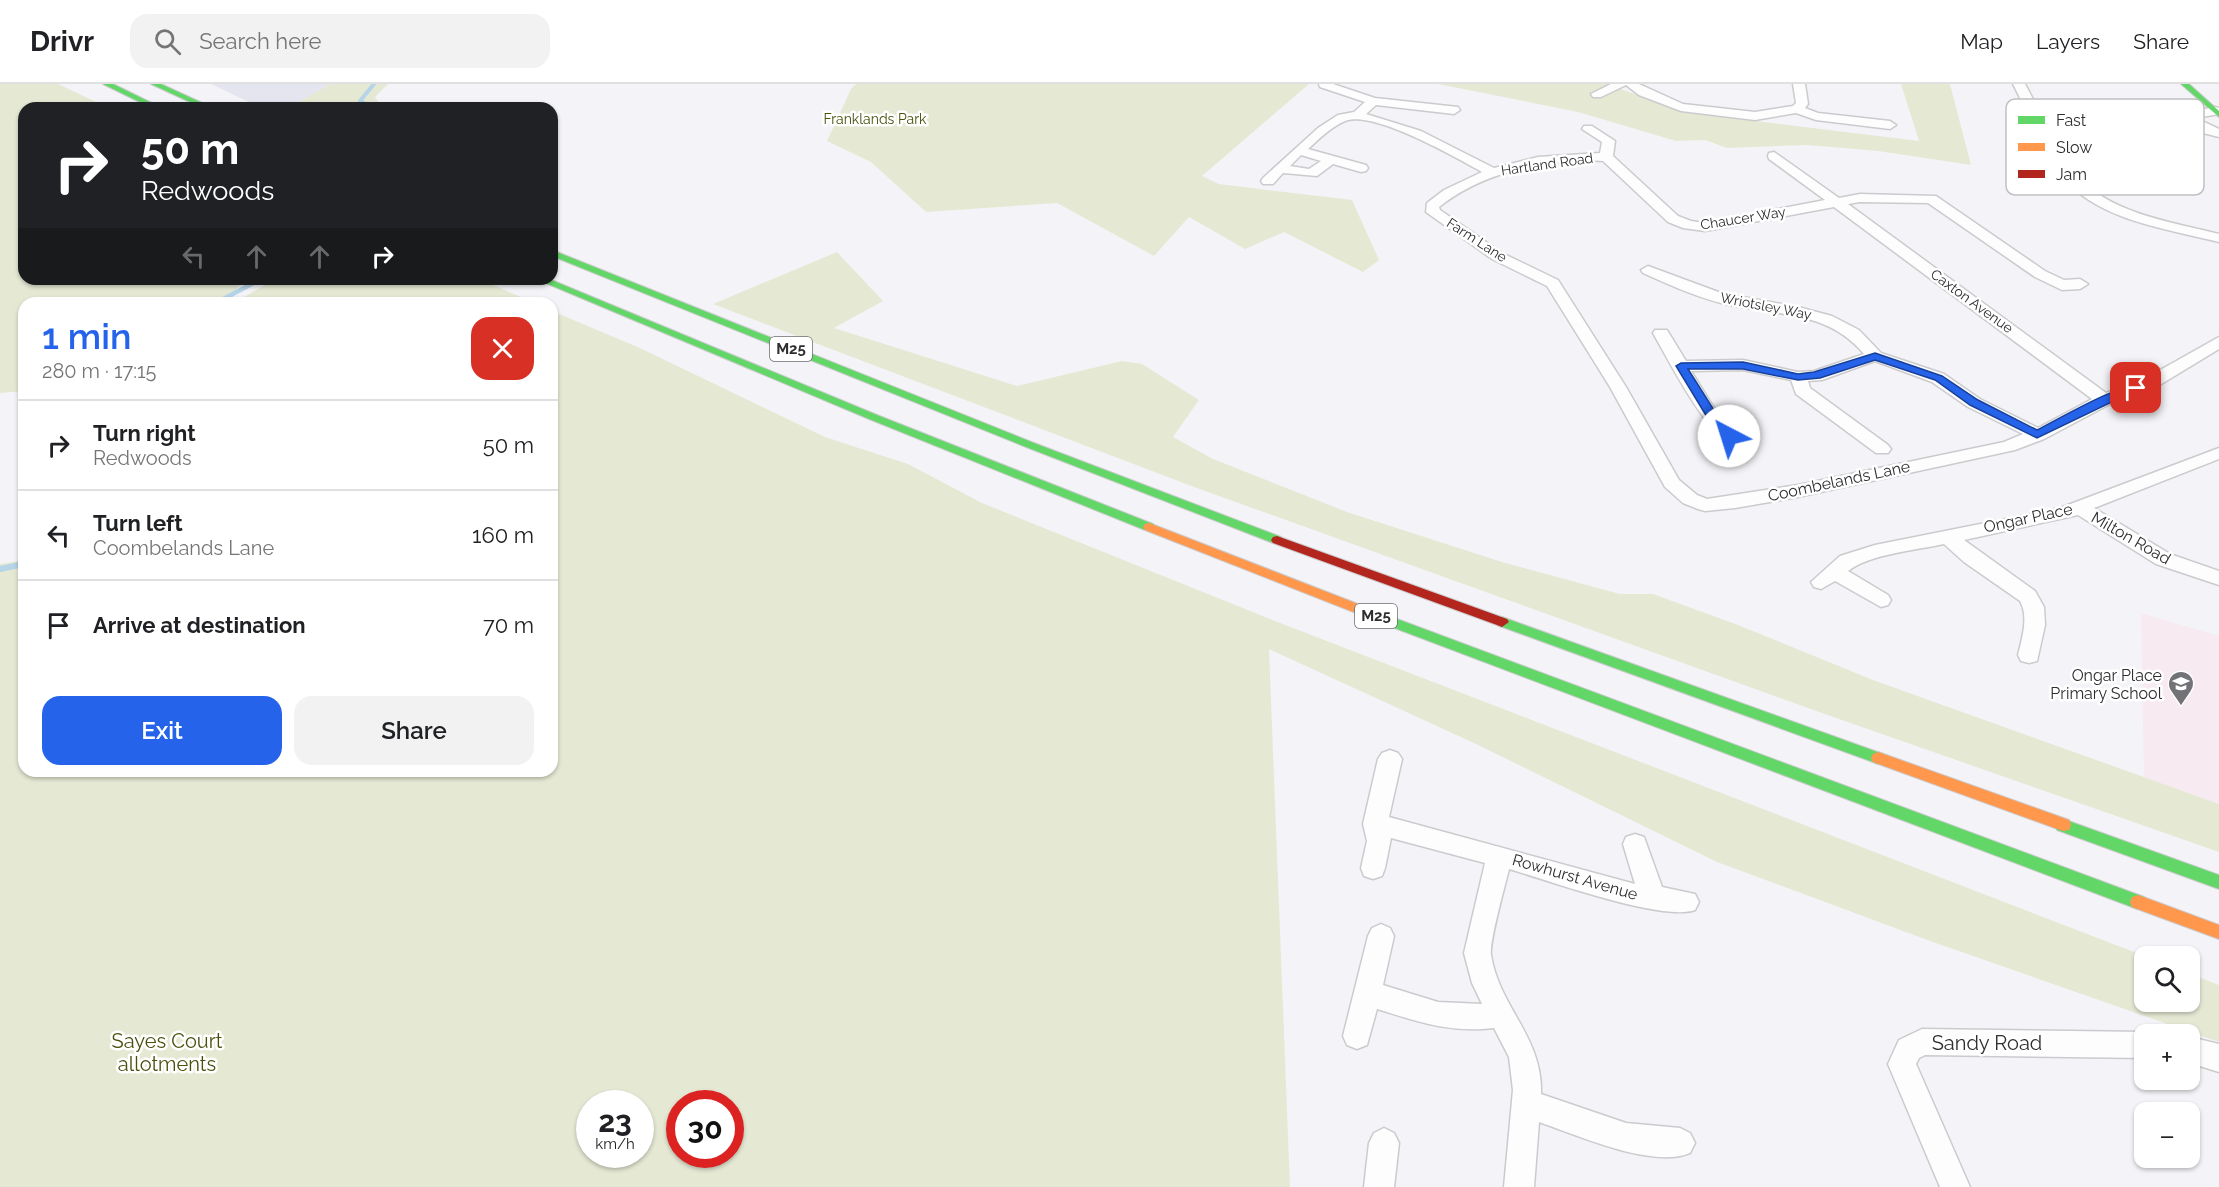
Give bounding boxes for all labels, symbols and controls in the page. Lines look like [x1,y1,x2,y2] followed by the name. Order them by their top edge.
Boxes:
[130,14,550,68] search box
[30,25,94,58] text: Drivr
[151,25,184,58] icon: search
[199,28,321,54] text: Search here
[1960,29,2003,54] text: Map
[2036,29,2100,54] text: Layers
[2133,29,2189,54] text: Share
[2006,99,2204,195] legend
[823,111,927,127] park label: Franklands Park
[2056,111,2087,130] text: Fast
[141,125,239,174] text: 50 m
[42,126,120,204] icon: right
[2056,138,2092,157] text: Slow
[1500,150,1594,178] street label: Hartland Road
[2056,165,2087,184] text: Jam
[141,175,274,206] text: Redwoods
[1699,203,1787,233] street label: Chaucer Way
[1444,215,1510,265] street label: Farm Lane
[177,240,210,273] icon: left
[240,240,273,273] icon: ahead
[303,240,336,273] icon: ahead
[366,240,399,273] icon: right
[1928,266,2016,336] street label: Caxton Avenue
[1719,289,1813,323] street label: Wriotsley Way
[42,315,131,357] text: 1 min
[471,317,534,380] button: close
[770,337,812,361] road number: M25
[42,359,156,383] text: 280 m · 17:15
[2110,362,2161,413] pin
[2119,371,2152,404] icon: arrive
[1697,404,1761,468] position arrow
[93,420,196,446] text: Turn right
[42,429,75,462] icon: right
[483,432,534,458] text: 50 m
[93,446,192,470] text: Redwoods
[1766,457,1912,505] street label: Coombelands Lane
[1982,499,2074,537] street label: Ongar Place
[2088,508,2174,568] street label: Milton Road
[93,510,183,536] text: Turn left
[42,519,75,552] icon: left
[472,522,534,548] text: 160 m
[93,536,274,560] text: Coombelands Lane
[1355,604,1397,628] road number: M25
[42,609,75,642] icon: arrive
[93,612,306,638] text: Arrive at destination
[483,612,534,638] text: 70 m
[2050,666,2163,703] place label: Ongar Place Primary School
[2166,669,2196,707] school or university icon: Ongar Place Primary School
[42,696,282,765] button: Exit
[294,696,534,765] button: Share
[1510,850,1640,904] street label: Rowhurst Avenue
[2134,946,2200,1168] map controls
[2134,946,2200,1012] button: search
[2134,1024,2200,1090] button: +
[112,1029,223,1076] park label: Sayes Court allotments
[1932,1031,2042,1055] street label: Sandy Road
[666,1090,744,1168] speed limit sign: 30
[2134,1102,2200,1168] button: −
[598,1104,632,1139] text: 23
[595,1135,635,1153] text: km/h

